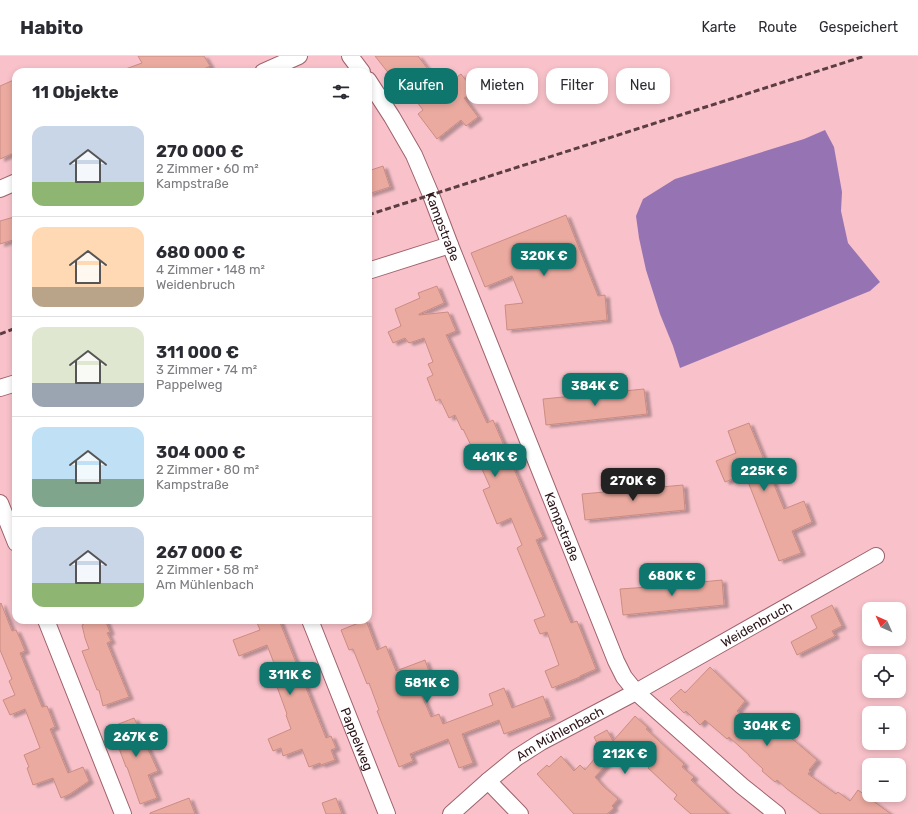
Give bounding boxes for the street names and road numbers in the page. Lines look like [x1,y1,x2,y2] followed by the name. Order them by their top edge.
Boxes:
[423,190,463,263] street label: Kampstraße
[542,490,583,563] street label: Kampstraße
[718,598,794,650] street label: Weidenbruch
[513,703,606,764] street label: Am Mühlenbach
[338,705,376,773] street label: Pappelweg

